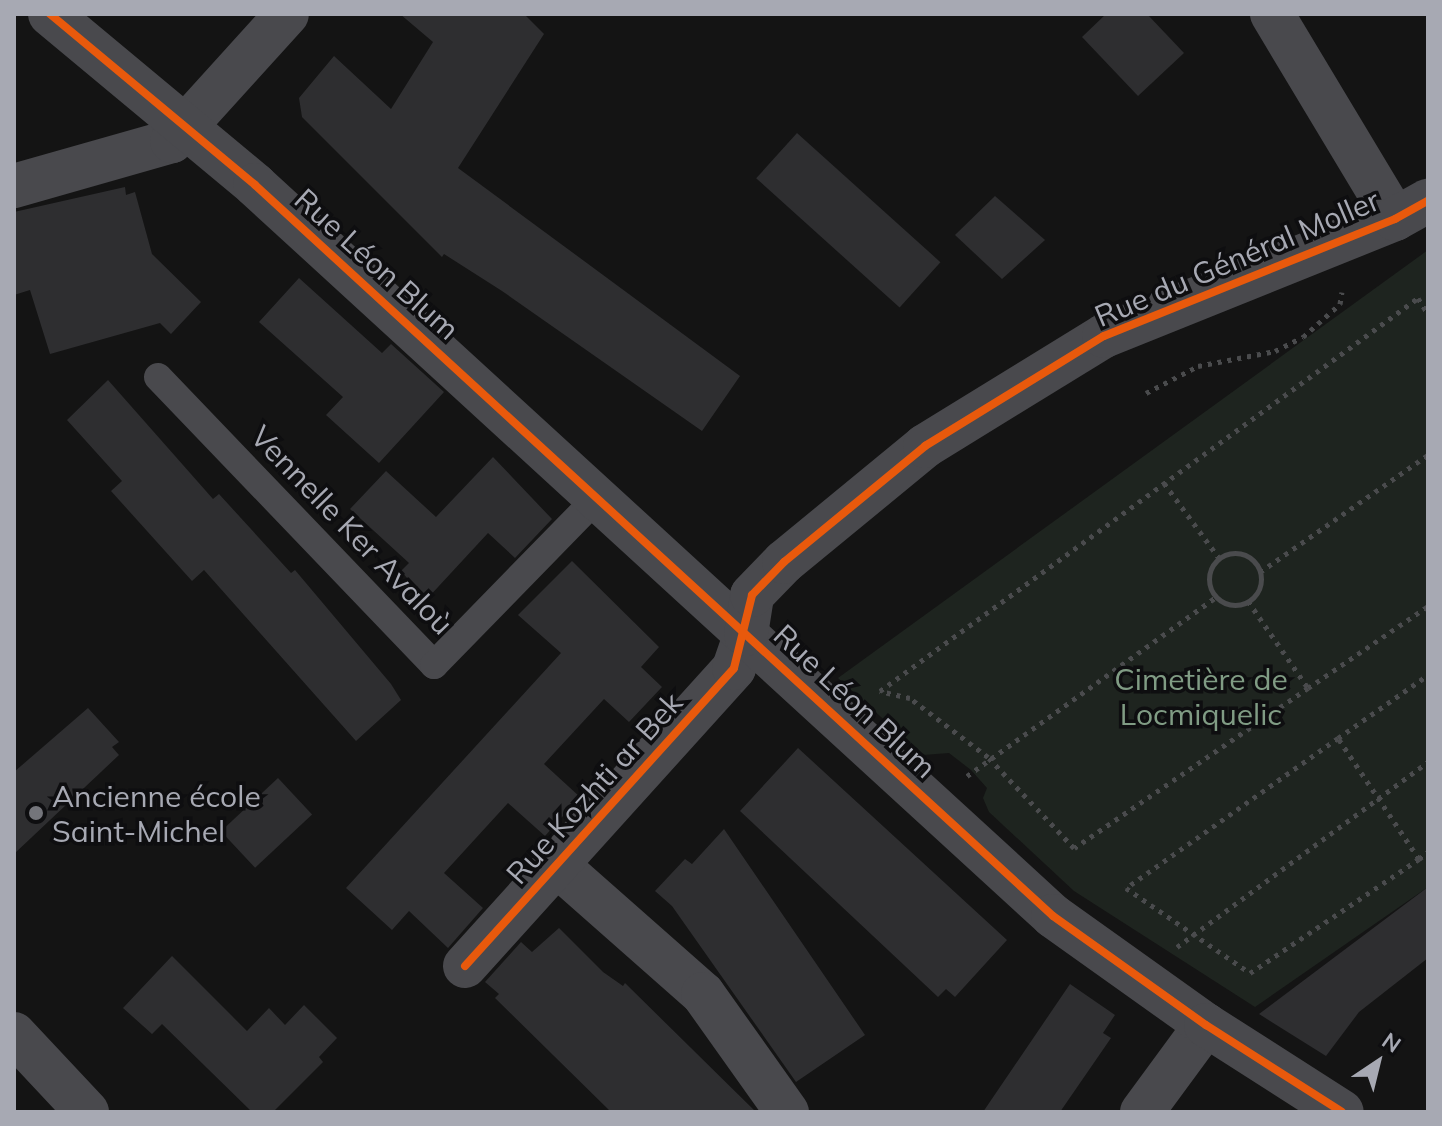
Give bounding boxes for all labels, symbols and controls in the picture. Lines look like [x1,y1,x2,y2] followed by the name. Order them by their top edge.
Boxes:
[287,181,467,347] street label: Rue Léon Blum
[1089,182,1385,334] street label: Rue du Général Moller
[243,418,461,642] street label: Vennelle Ker Avaloù
[766,617,944,785] street label: Rue Léon Blum
[1114,661,1288,732] park label: Cimetière de Locmiquelic
[499,685,689,891] street label: Rue Kozhti ar Bek
[52,778,261,848] place label: Ancienne école Saint-Michel
[27,804,45,822] marker: Ancienne école Saint-Michel
[1338,1022,1418,1102] north arrow
[1377,1026,1407,1059] text: N

